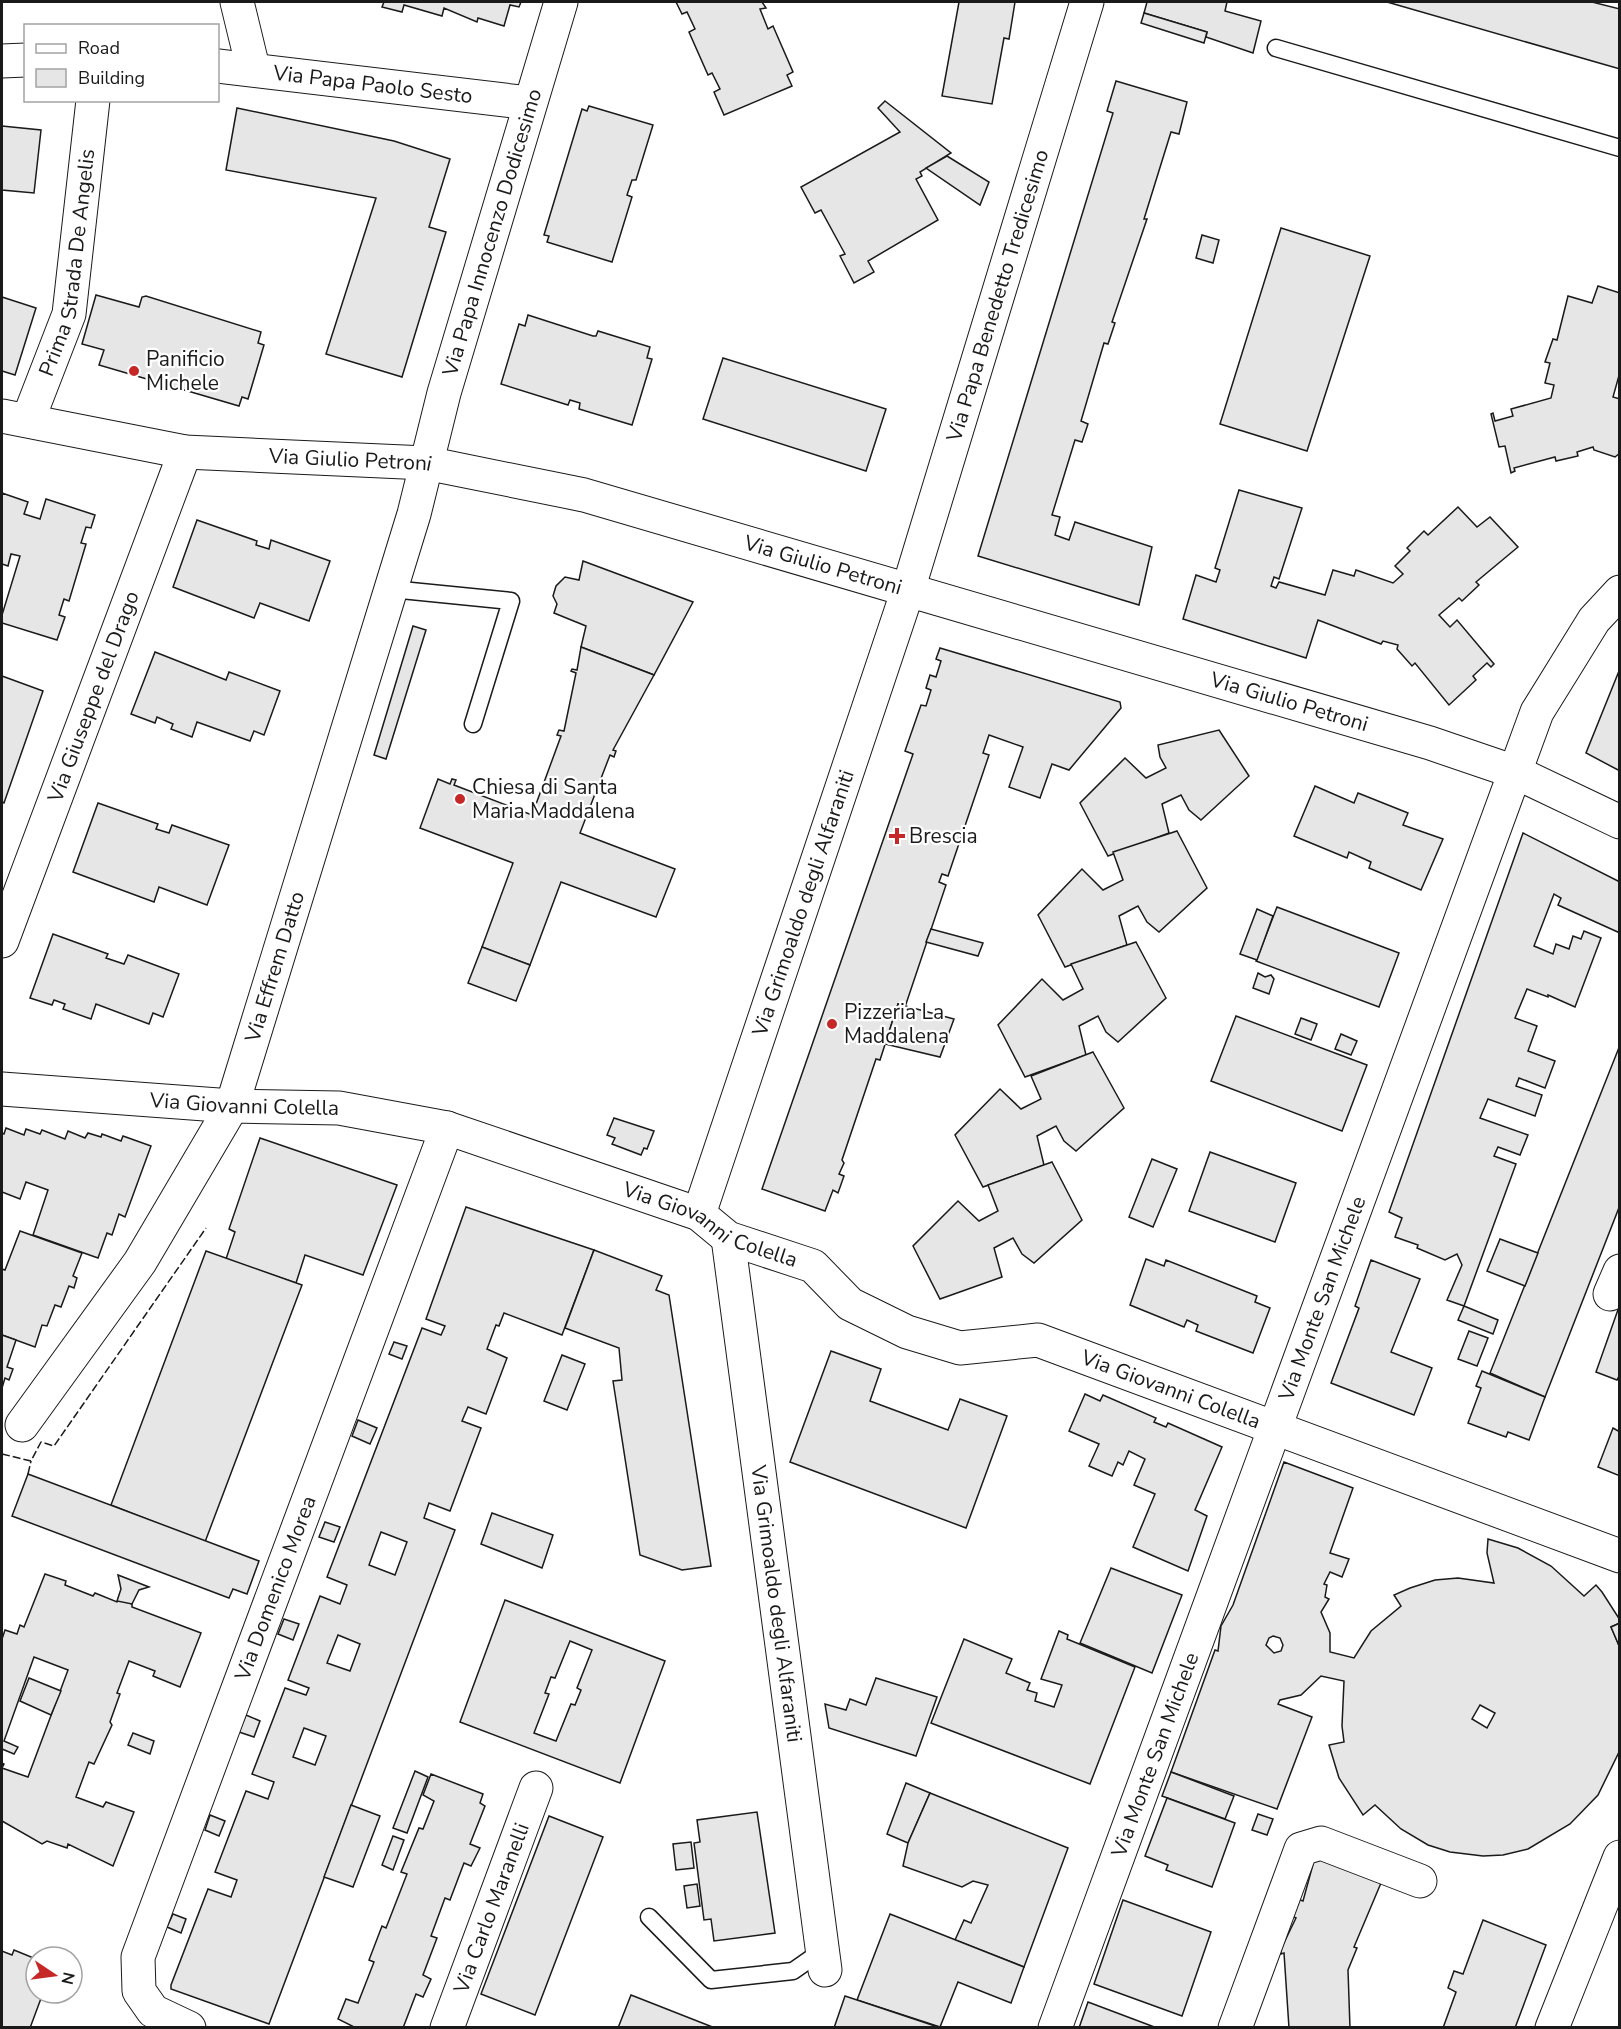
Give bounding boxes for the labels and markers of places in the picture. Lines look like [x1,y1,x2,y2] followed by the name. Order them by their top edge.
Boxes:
[146,345,225,397] place label: Panificio Michele
[127,364,141,378] marker: Panificio Michele
[472,773,635,825] place label: Chiesa di Santa Maria Maddalena
[453,792,467,806] marker: Chiesa di Santa Maria Maddalena
[909,822,978,850] place label: Brescia
[890,829,904,843] marker: Brescia
[844,998,949,1050] place label: Pizzeria La Maddalena
[825,1017,839,1031] marker: Pizzeria La Maddalena

